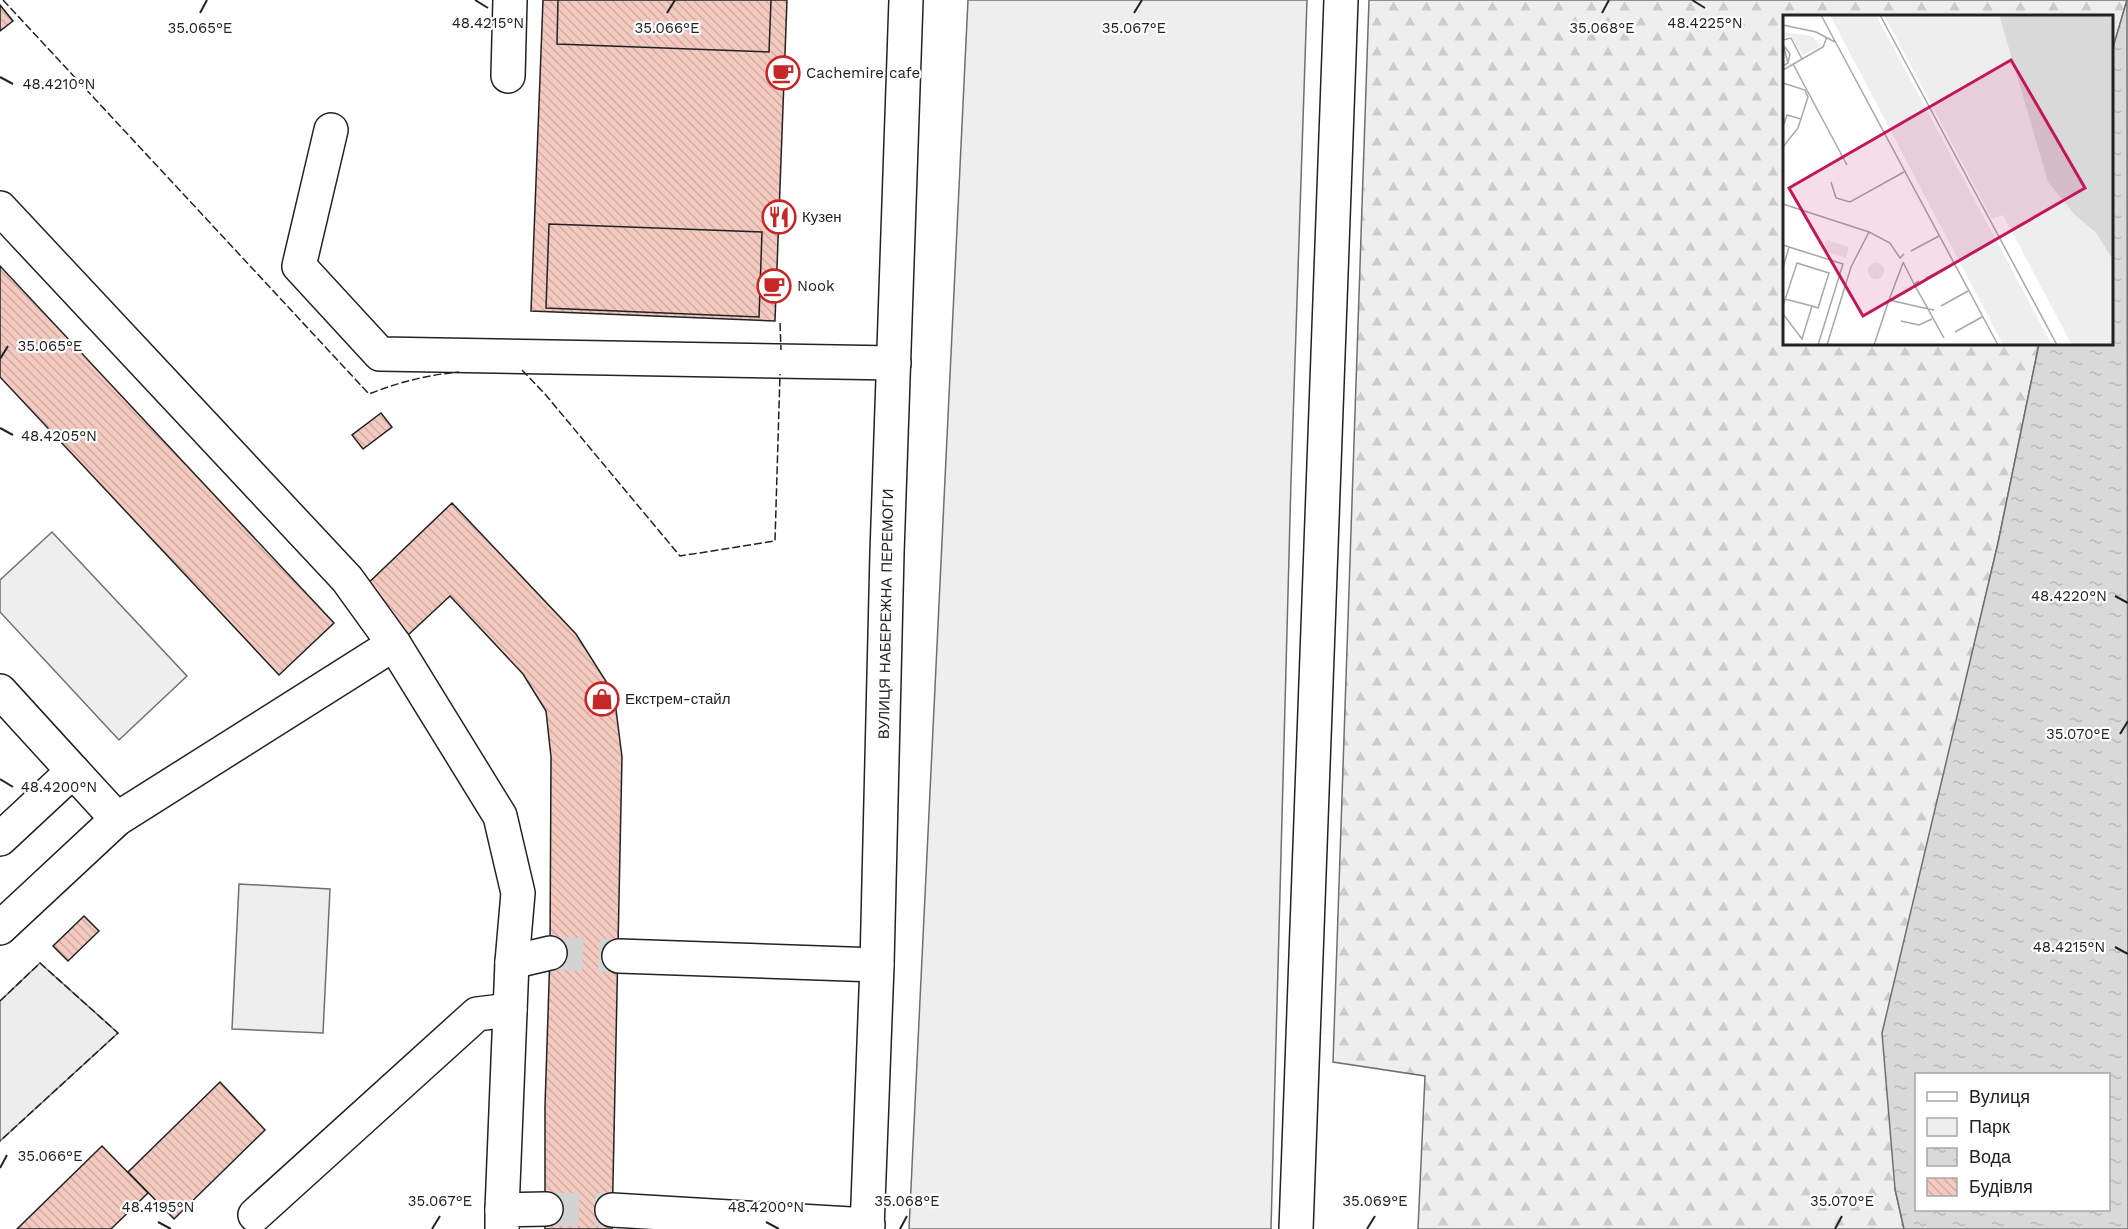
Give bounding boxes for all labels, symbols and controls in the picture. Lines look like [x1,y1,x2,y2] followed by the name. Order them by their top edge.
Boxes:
[452,14,524,32] text: 48.4215°N
[1667,14,1743,32] text: 48.4225°N
[1783,15,2113,345] inset map
[168,19,232,37] text: 35.065°E
[634,19,700,37] text: 35.066°E
[1102,19,1166,37] text: 35.067°E
[1569,19,1635,37] text: 35.068°E
[765,55,801,91] cafe icon: Cachemire cafe
[806,64,920,82] place label: Cachemire cafe
[22,75,96,93] text: 48.4210°N
[761,199,797,235] restaurant icon: Кузен
[802,208,842,226] place label: Кузен
[756,268,792,304] cafe icon: Nook
[797,277,835,295] place label: Nook
[18,337,82,355] text: 35.065°E
[21,427,97,445] text: 48.4205°N
[875,489,897,739] street label: ВУЛИЦЯ НАБЕРЕЖНА ПЕРЕМОГИ
[2031,587,2107,605] text: 48.4220°N
[584,681,620,717] shop icon: Екстрем-стайл
[625,690,730,708] place label: Екстрем-стайл
[2046,725,2110,743] text: 35.070°E
[21,778,97,796] text: 48.4200°N
[2033,938,2105,956] text: 48.4215°N
[1915,1073,2110,1211] legend
[1969,1086,2030,1107] text: Вулиця
[1969,1116,2010,1137] text: Парк
[1969,1146,2012,1167] text: Вода
[17,1147,83,1165] text: 35.066°E
[1969,1176,2033,1197] text: Будівля
[408,1192,472,1210] text: 35.067°E
[874,1192,940,1210] text: 35.068°E
[1342,1192,1408,1210] text: 35.069°E
[1810,1192,1874,1210] text: 35.070°E
[122,1198,194,1216] text: 48.4195°N
[728,1198,804,1216] text: 48.4200°N

